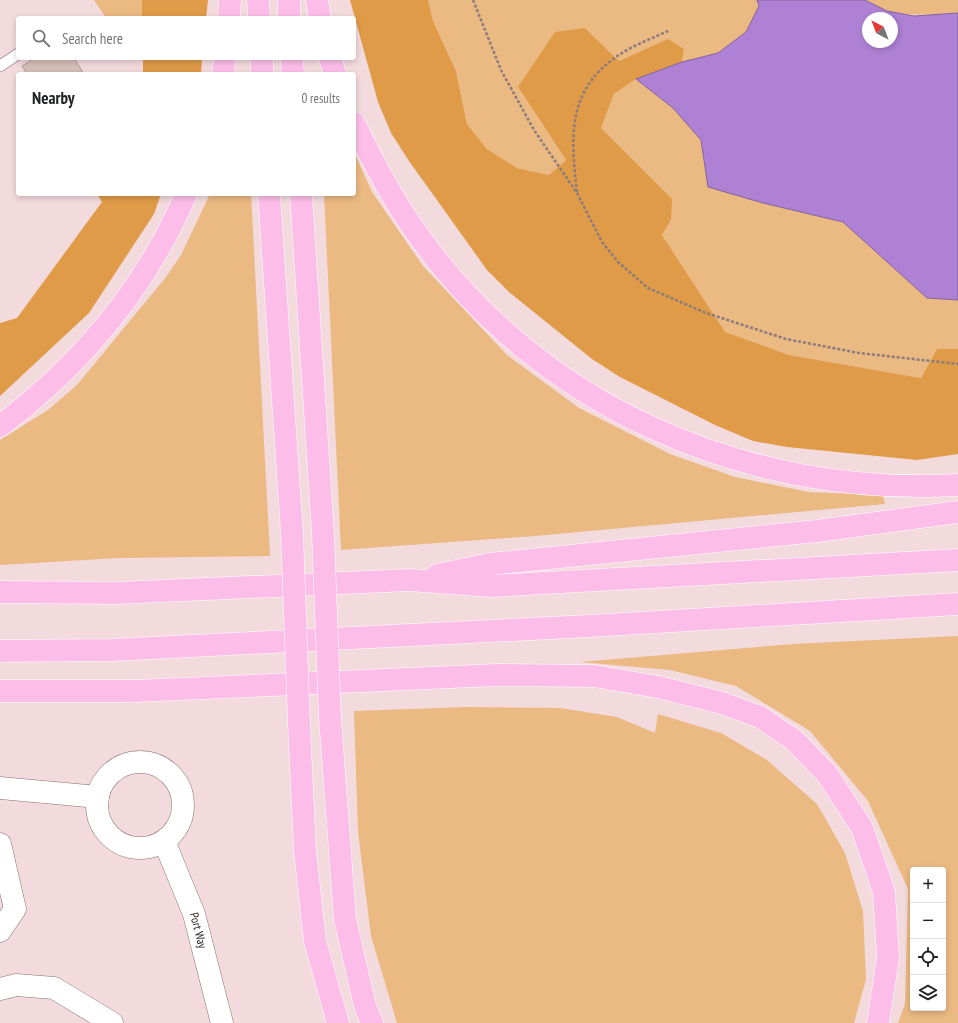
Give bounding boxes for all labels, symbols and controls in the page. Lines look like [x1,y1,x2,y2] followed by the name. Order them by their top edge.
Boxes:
[862,12,898,48] north arrow
[16,16,356,60] search box
[30,27,52,49] icon: search
[62,29,123,48] text: Search here
[32,87,75,109] text: Nearby
[301,90,340,107] text: 0 results
[910,867,946,1011] map controls
[910,867,946,903] button: +
[910,903,946,939] button: −
[187,911,211,950] street label: Port Way
[910,939,946,975] button: locate
[910,975,946,1011] button: layers

